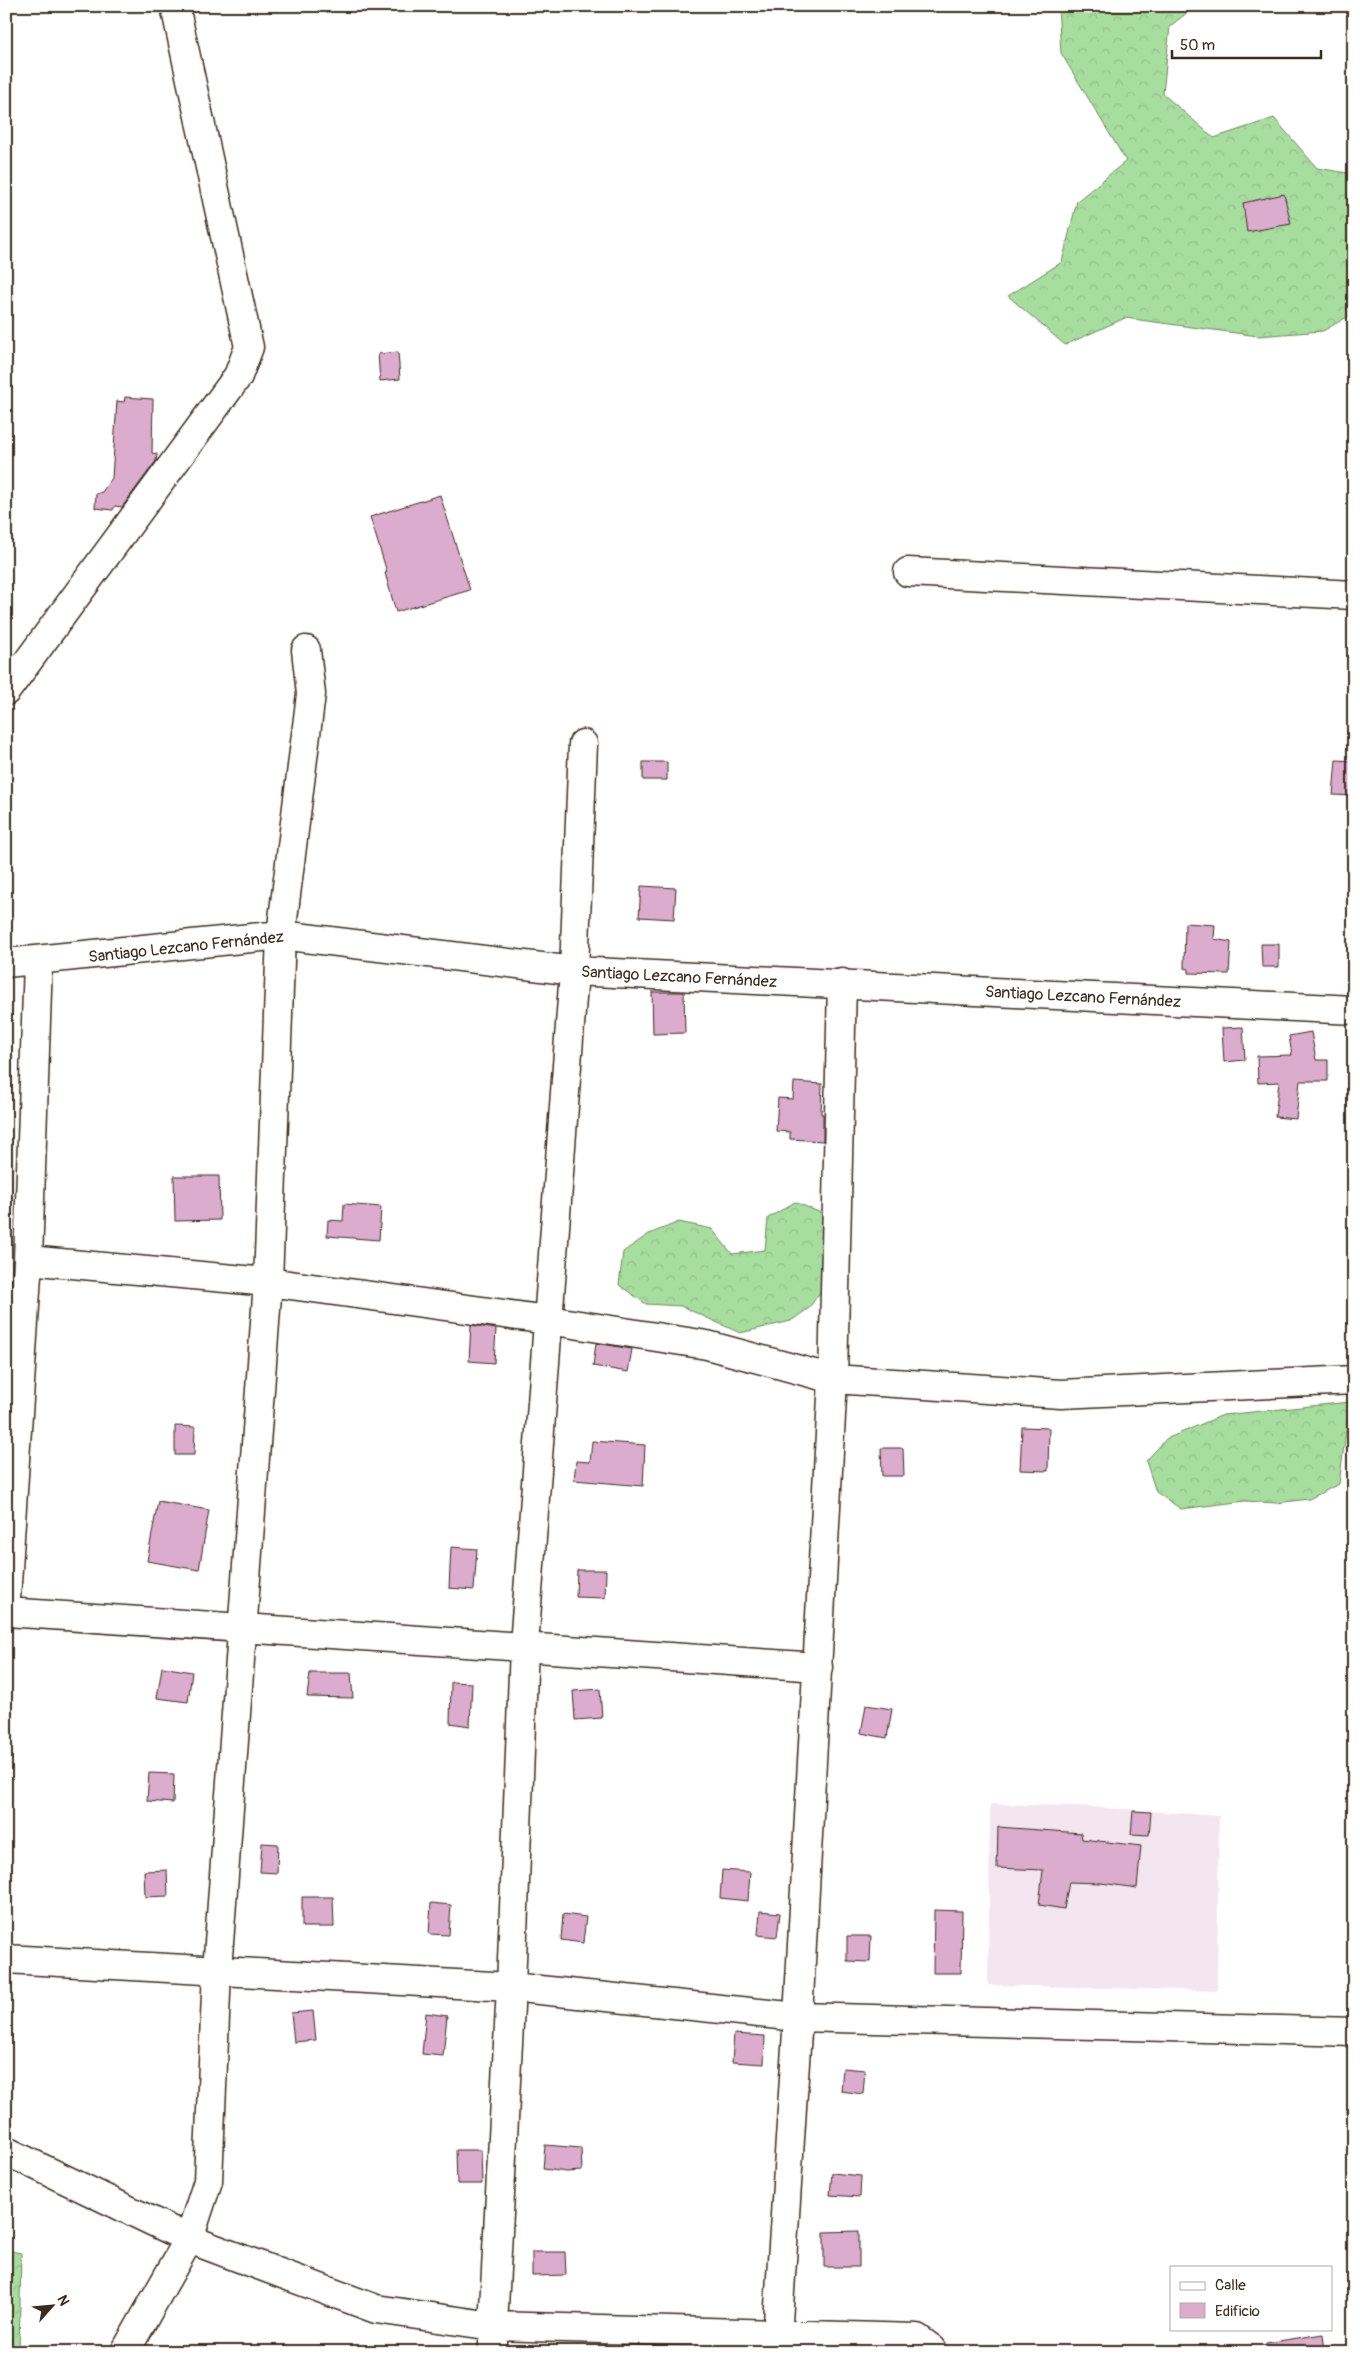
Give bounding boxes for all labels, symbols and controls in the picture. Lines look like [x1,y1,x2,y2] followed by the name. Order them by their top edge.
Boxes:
[1172,28,1321,60] scale bar
[1180,36,1215,55] text: 50 m
[87,927,285,967] street label: Santiago Lezcano Fernández
[580,962,778,992] street label: Santiago Lezcano Fernández
[984,982,1182,1012] street label: Santiago Lezcano Fernández
[1170,2266,1332,2330] legend
[1215,2276,1246,2295] text: Calle
[28,2280,78,2330] north arrow
[53,2292,73,2308] text: N
[1215,2302,1260,2321] text: Edificio

